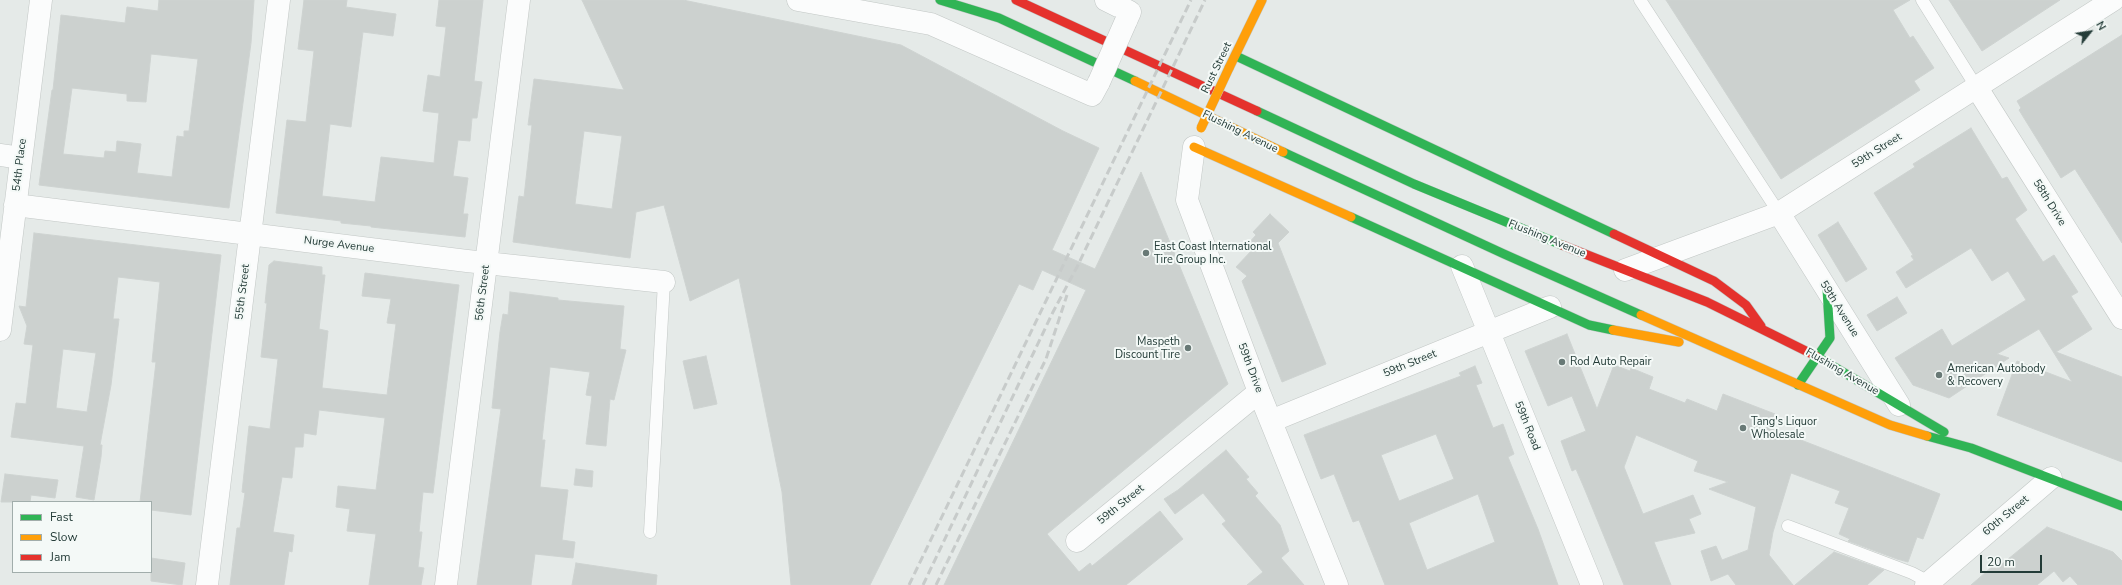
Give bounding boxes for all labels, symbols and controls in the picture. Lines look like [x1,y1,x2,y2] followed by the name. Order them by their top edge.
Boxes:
[2070,12,2110,52] north arrow
[2092,18,2109,33] text: N
[1199,40,1235,96] street label: Rust Street
[1200,108,1280,156] street label: Flushing Avenue
[1850,131,1904,171] street label: 59th Street
[10,138,30,192] street label: 54th Place
[2030,177,2068,229] street label: 58th Drive
[1506,217,1588,261] street label: Flushing Avenue
[303,234,375,256] street label: Nurge Avenue
[1154,240,1272,266] place label: East Coast International Tire Group Inc.
[1141,248,1151,258] marker: East Coast International Tire Group Inc.
[233,263,253,321] street label: 55th Street
[473,264,493,322] street label: 56th Street
[1817,279,1861,339] street label: 59th Avenue
[1115,335,1180,361] place label: Maspeth Discount Tire
[1234,341,1266,395] street label: 59th Drive
[1183,343,1193,353] marker: Maspeth Discount Tire
[1803,346,1881,398] street label: Flushing Avenue
[1382,347,1438,381] street label: 59th Street
[1570,355,1651,369] place label: Rod Auto Repair
[1557,357,1567,367] marker: Rod Auto Repair
[1947,362,2045,388] place label: American Autobody & Recovery
[1934,370,1944,380] marker: American Autobody & Recovery
[1511,400,1543,452] street label: 59th Road
[1751,415,1817,441] place label: Tang's Liquor Wholesale
[1738,423,1748,433] marker: Tang's Liquor Wholesale
[1095,482,1147,528] street label: 59th Street
[1980,493,2032,539] street label: 60th Street
[12,501,152,573] legend
[50,509,73,525] text: Fast
[50,529,78,545] text: Slow
[1982,547,2044,573] scale bar
[50,549,71,565] text: Jam
[1987,554,2015,570] text: 20 m

